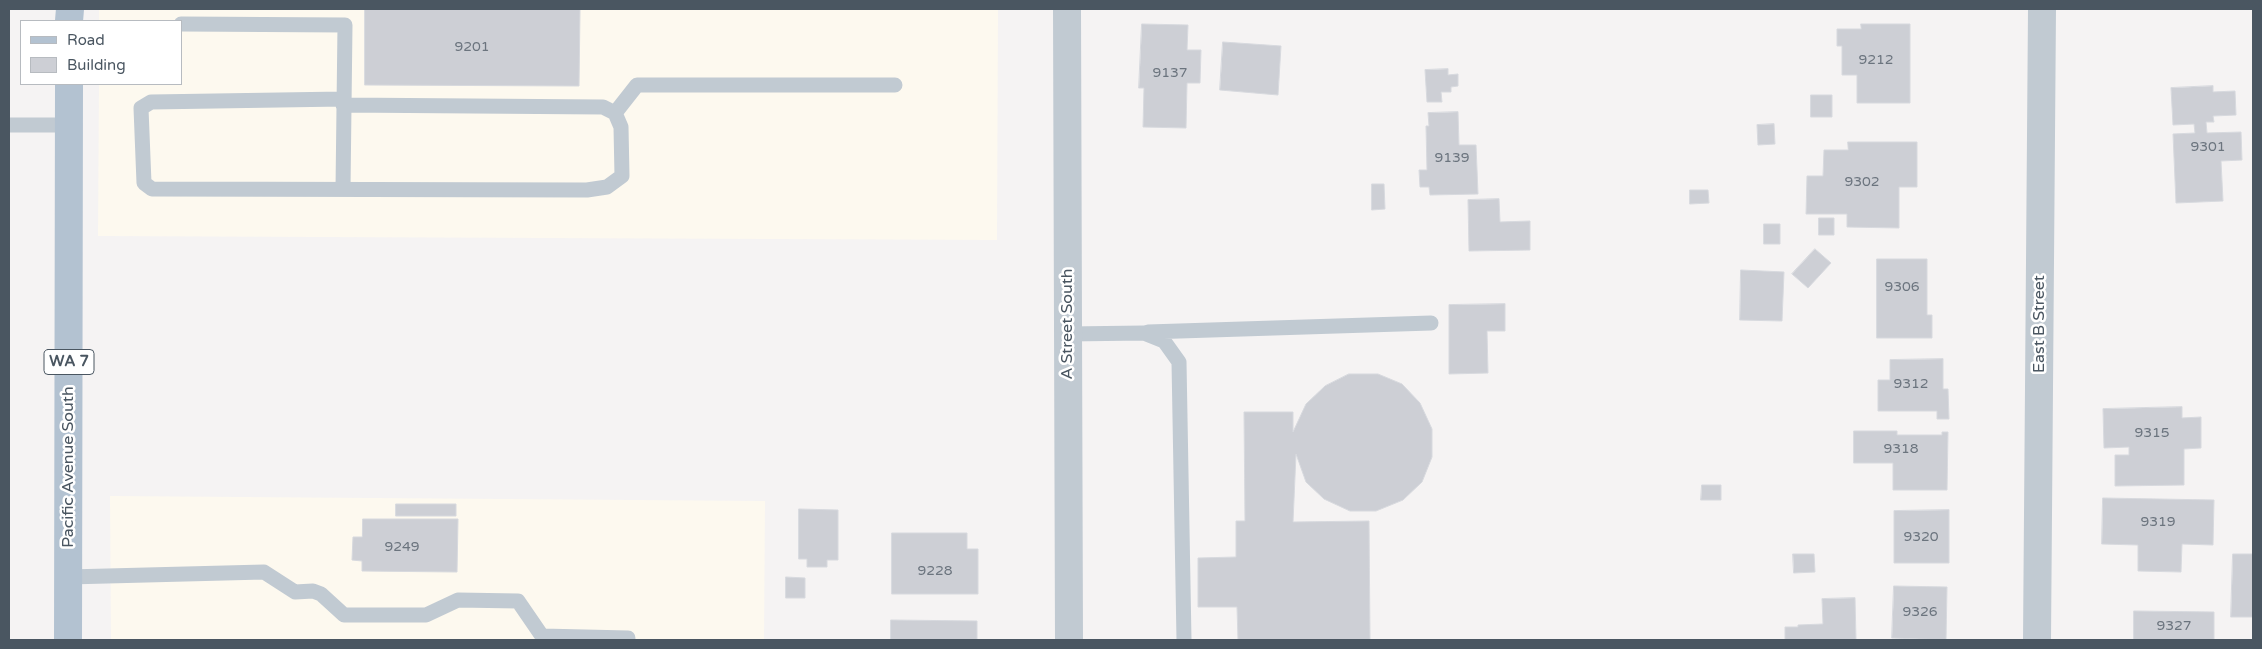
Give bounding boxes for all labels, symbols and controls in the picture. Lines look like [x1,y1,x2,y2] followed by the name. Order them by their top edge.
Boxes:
[20,20,182,85] legend
[67,31,105,49] text: Road
[454,39,490,55] house number: 9201
[1858,52,1894,68] house number: 9212
[67,56,126,74] text: Building
[1152,65,1188,81] house number: 9137
[2190,139,2226,155] house number: 9301
[1434,150,1470,166] house number: 9139
[1844,174,1880,190] house number: 9302
[1058,268,1078,380] street label: A Street South
[2030,275,2050,373] street label: East B Street
[1884,279,1920,295] house number: 9306
[44,350,94,374] road number: WA 7
[1893,376,1929,392] house number: 9312
[59,386,79,548] street label: Pacific Avenue South
[2134,425,2170,441] house number: 9315
[1883,441,1919,457] house number: 9318
[2140,514,2176,530] house number: 9319
[1903,529,1939,545] house number: 9320
[384,539,420,555] house number: 9249
[917,563,953,579] house number: 9228
[1902,604,1938,620] house number: 9326
[2156,618,2192,634] house number: 9327

